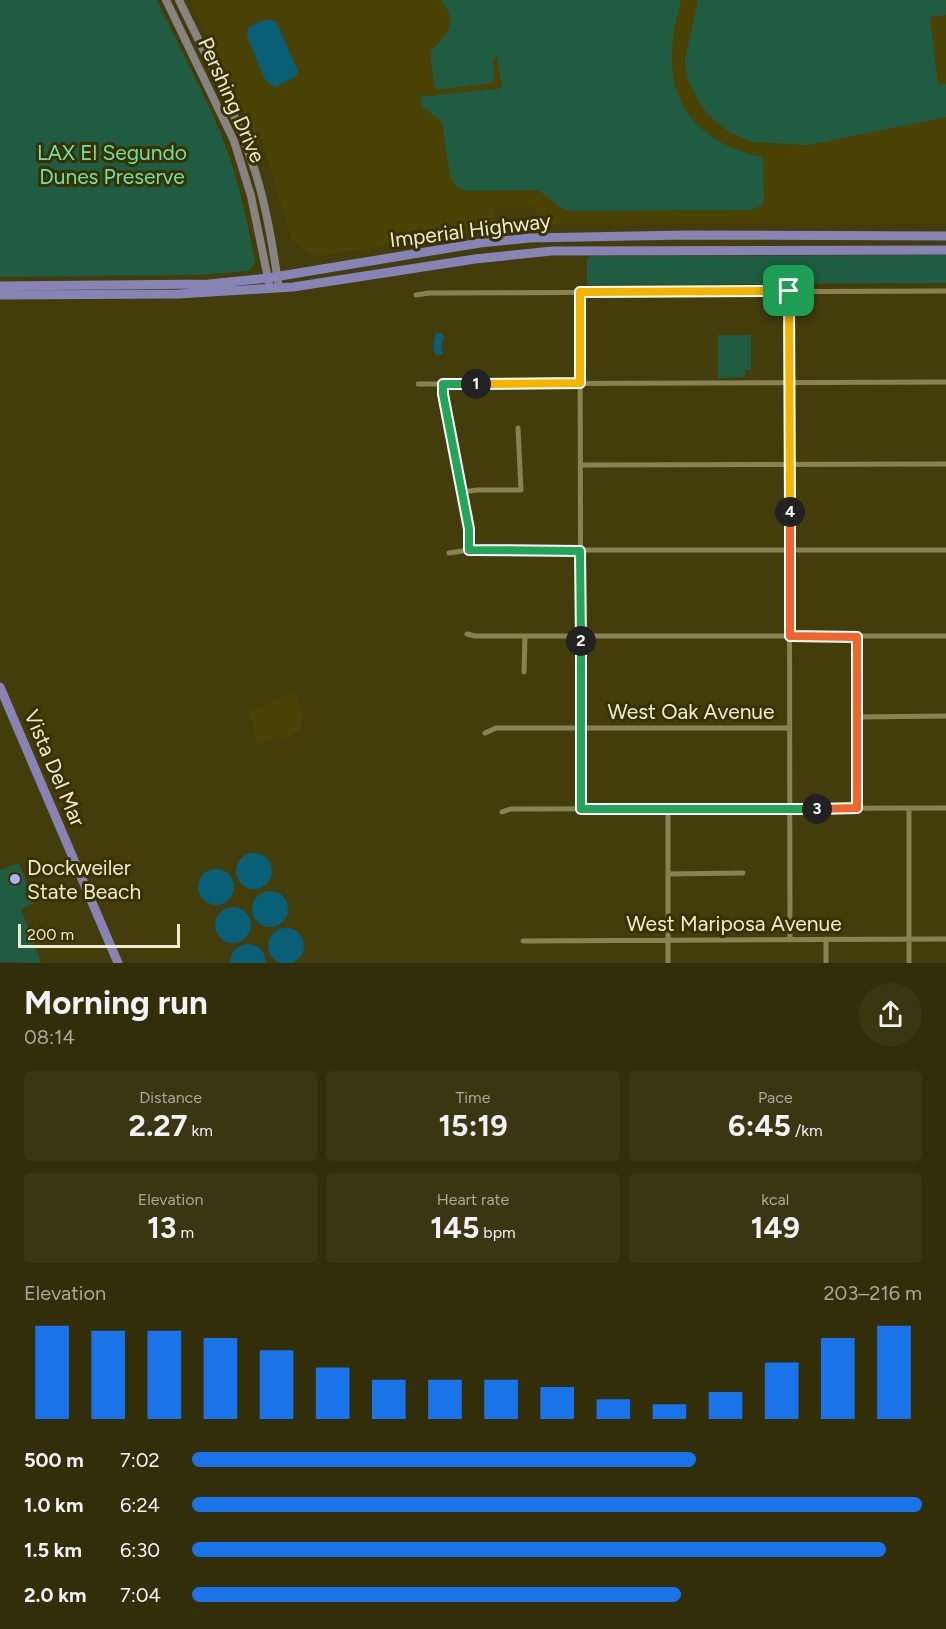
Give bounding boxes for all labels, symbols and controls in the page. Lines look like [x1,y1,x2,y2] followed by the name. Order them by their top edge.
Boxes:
[193,33,271,167] street label: Pershing Drive
[37,140,187,189] park label: LAX El Segundo Dunes Preserve
[388,208,552,252] street label: Imperial Highway
[763,265,814,316] pin
[772,274,805,307] icon: arrive
[461,369,491,399] pin: 1
[473,374,479,393] text: 1
[775,497,805,527] pin: 4
[785,502,795,521] text: 4
[566,626,596,656] pin: 2
[576,631,586,650] text: 2
[607,699,775,724] street label: West Oak Avenue
[19,706,91,830] street label: Vista Del Mar
[802,794,832,824] pin: 3
[813,799,821,818] text: 3
[27,855,141,904] place label: Dockweiler State Beach
[8,872,22,886] marker: Dockweiler State Beach
[626,911,842,936] street label: West Mariposa Avenue
[18,921,180,948] scale bar
[27,925,74,944] text: 200 m
[24,983,208,1022] text: Morning run
[859,983,922,1046] button: share
[24,1025,75,1049] text: 08:14
[139,1088,202,1107] text: Distance
[456,1088,490,1107] text: Time
[758,1088,793,1107] text: Pace
[129,1107,187,1144] text: 2.27
[438,1107,508,1144] text: 15:19
[728,1107,791,1144] text: 6:45
[187,1121,213,1140] text: km
[791,1121,823,1140] text: /km
[138,1190,204,1209] text: Elevation
[437,1190,509,1209] text: Heart rate
[761,1190,789,1209] text: kcal
[147,1209,177,1246] text: 13
[430,1209,479,1246] text: 145
[751,1209,800,1246] text: 149
[177,1223,194,1242] text: m
[479,1223,516,1242] text: bpm
[24,1281,106,1305] text: Elevation
[823,1281,922,1305] text: 203–216 m
[24,1448,84,1472] text: 500 m
[120,1448,160,1472] text: 7:02
[24,1493,83,1517] text: 1.0 km
[120,1493,160,1517] text: 6:24
[24,1538,82,1562] text: 1.5 km
[120,1538,160,1562] text: 6:30
[24,1583,86,1607] text: 2.0 km
[120,1583,161,1607] text: 7:04

